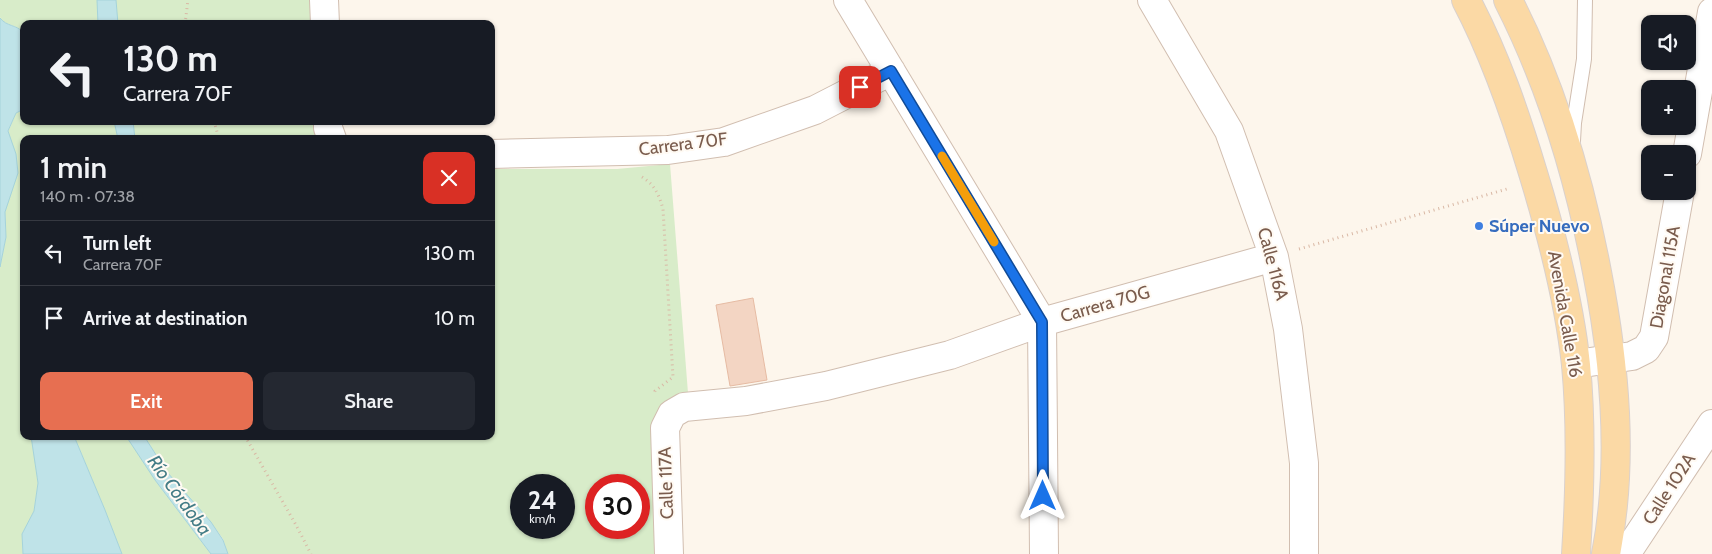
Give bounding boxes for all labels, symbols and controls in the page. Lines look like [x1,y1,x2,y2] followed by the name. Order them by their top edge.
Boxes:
[1641,15,1696,200] map controls
[1641,15,1696,70] button: sound
[123,37,218,80] text: 130 m
[40,40,105,105] icon: left
[839,66,881,108] pin
[846,73,874,101] icon: arrive
[123,80,232,107] text: Carrera 70F
[1641,80,1696,135] button: +
[637,128,729,160] street label: Carrera 70F
[1641,145,1696,200] button: −
[40,149,107,186] text: 1 min
[423,152,475,204] button: close
[40,187,135,206] text: 140 m · 07:38
[1489,215,1589,237] place label: Súper Nuevo
[1473,220,1485,232] marker: Súper Nuevo
[1645,224,1685,330] street label: Diagonal 115A
[1253,225,1293,303] street label: Calle 116A
[83,232,151,255] text: Turn left
[40,239,68,267] icon: left
[424,242,475,265] text: 130 m
[1543,249,1587,379] street label: Avenida Calle 116
[83,255,162,274] text: Carrera 70F
[1058,281,1152,327] street label: Carrera 70G
[40,304,68,332] icon: arrive
[83,307,247,330] text: Arrive at destination
[435,307,475,330] text: 10 m
[40,372,253,430] button: Exit
[263,372,475,430] button: Share
[654,446,678,520] street label: Calle 117A
[1638,449,1700,529] street label: Calle 102A
[143,451,217,540] water label: Río Córdoba
[1016,469,1068,521] position arrow
[585,474,650,539] speed limit sign: 30
[528,485,557,515] text: 24
[529,511,556,526] text: km/h

